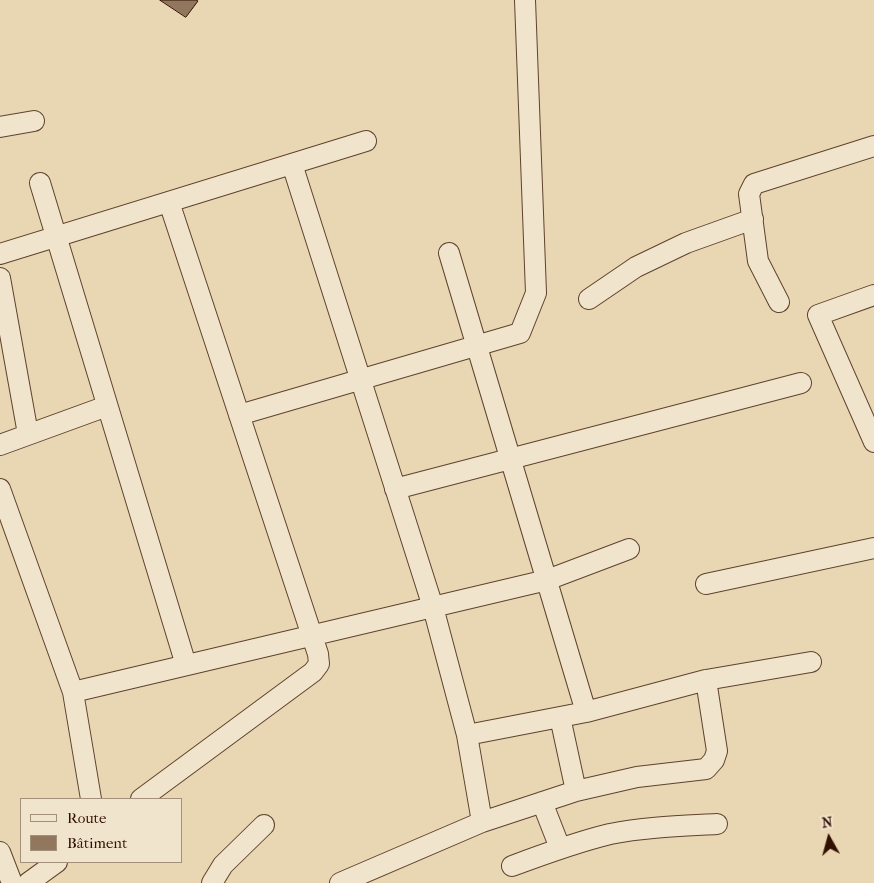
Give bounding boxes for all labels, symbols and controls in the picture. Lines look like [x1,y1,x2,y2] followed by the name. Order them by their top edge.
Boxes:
[20,798,182,863] legend
[67,809,106,827] text: Route
[804,813,854,863] north arrow
[821,814,833,832] text: N
[67,834,127,852] text: Bâtiment

